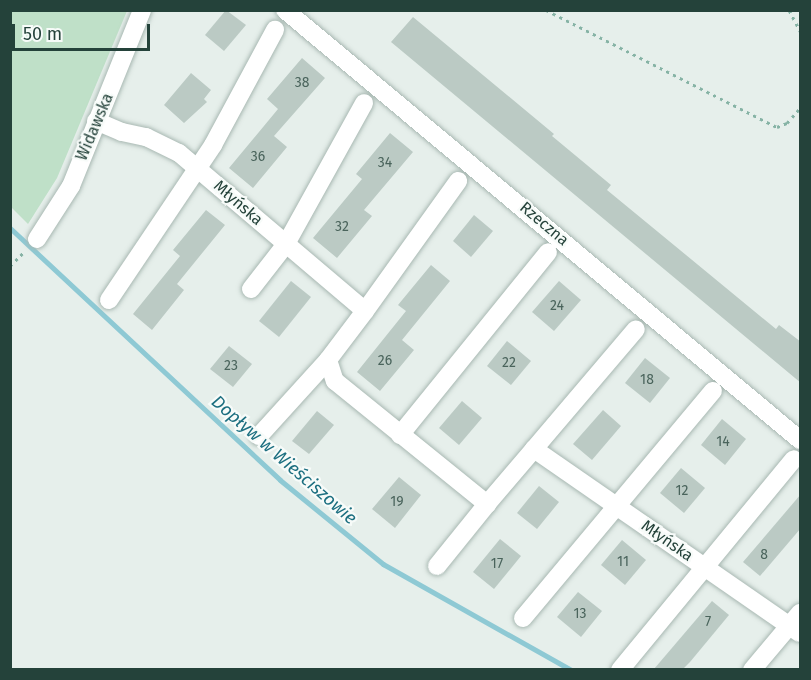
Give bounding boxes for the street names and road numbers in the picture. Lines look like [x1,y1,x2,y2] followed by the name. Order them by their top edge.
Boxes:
[72,90,118,164] street label: Widawska
[210,176,266,230] street label: Młyńska
[516,198,572,250] street label: Rzeczna
[637,516,697,566] street label: Młyńska

